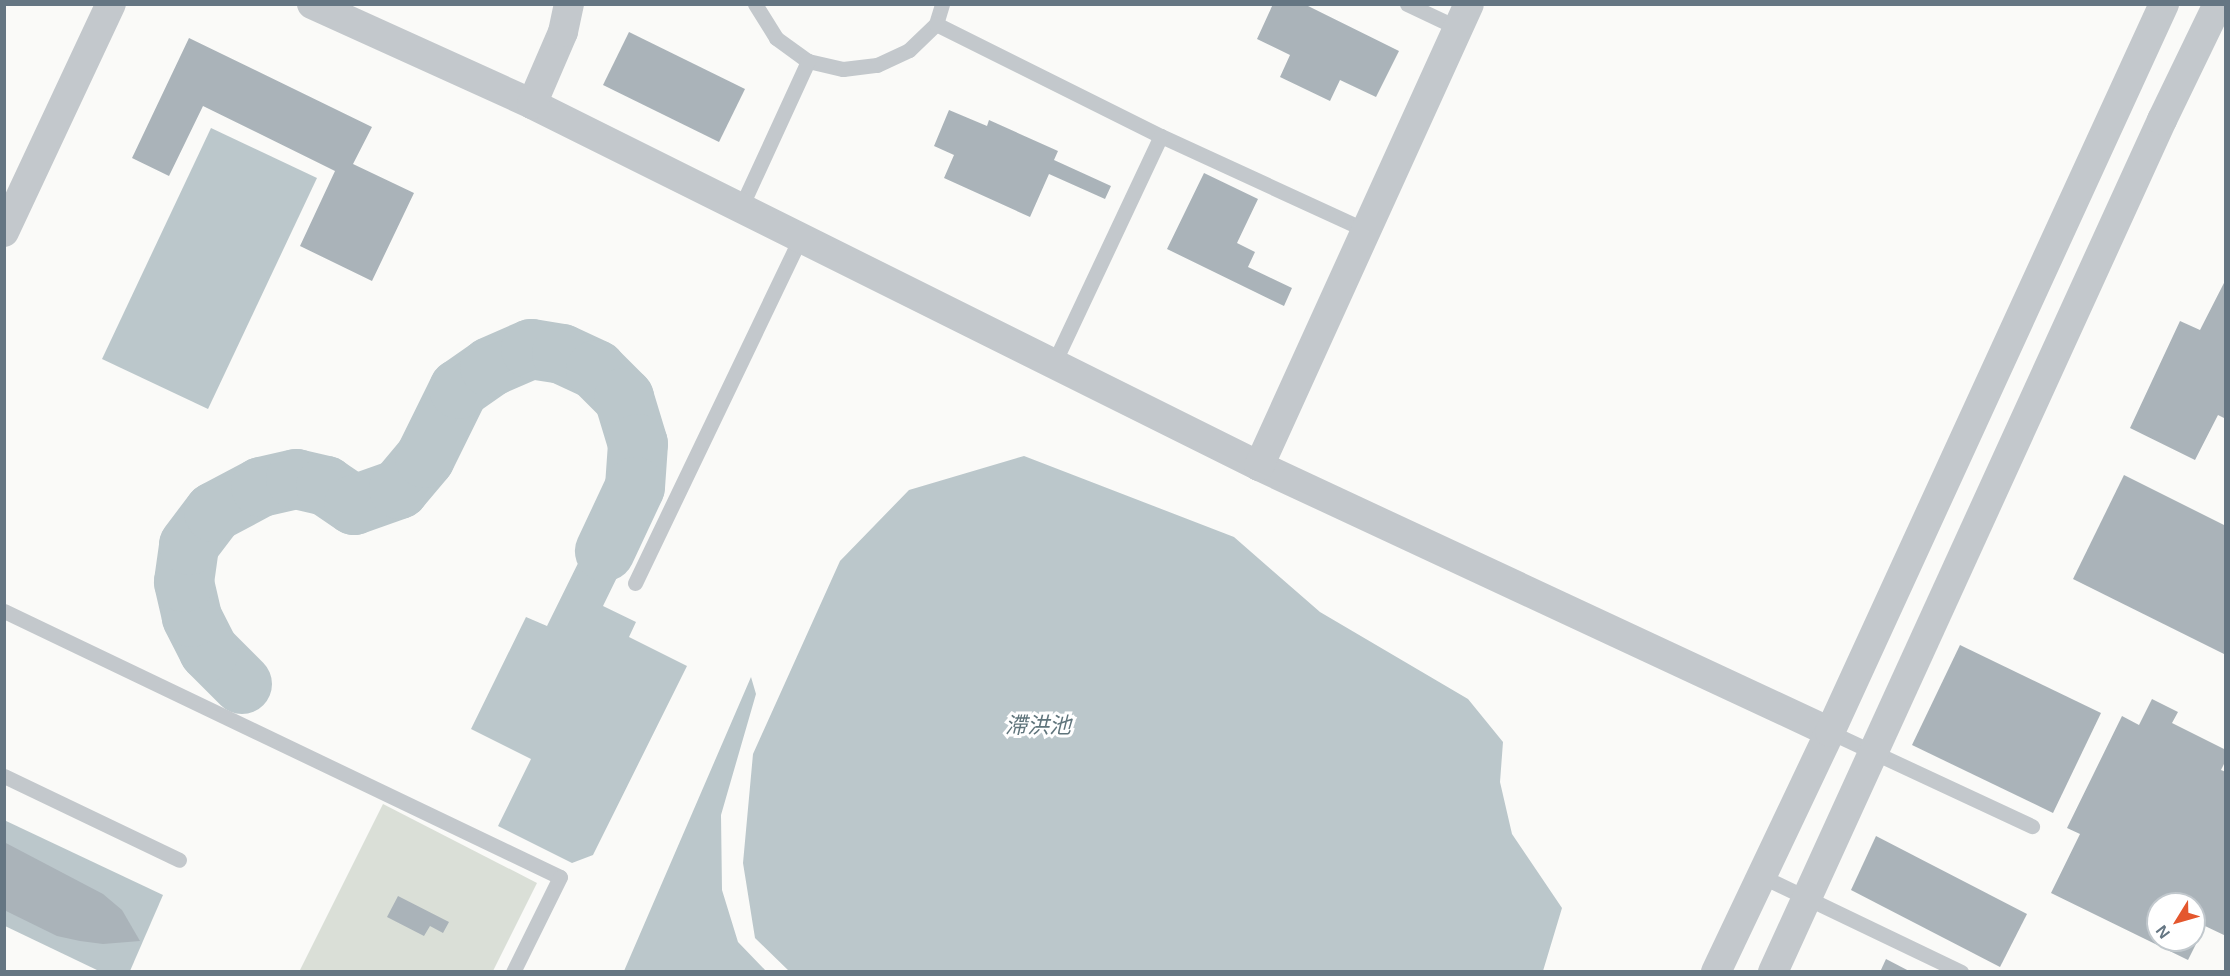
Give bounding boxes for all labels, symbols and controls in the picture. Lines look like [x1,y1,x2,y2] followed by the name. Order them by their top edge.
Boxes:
[1005,713,1071,739] water label: 滯洪池
[2146,892,2206,952] north arrow
[2153,922,2173,942] text: N

